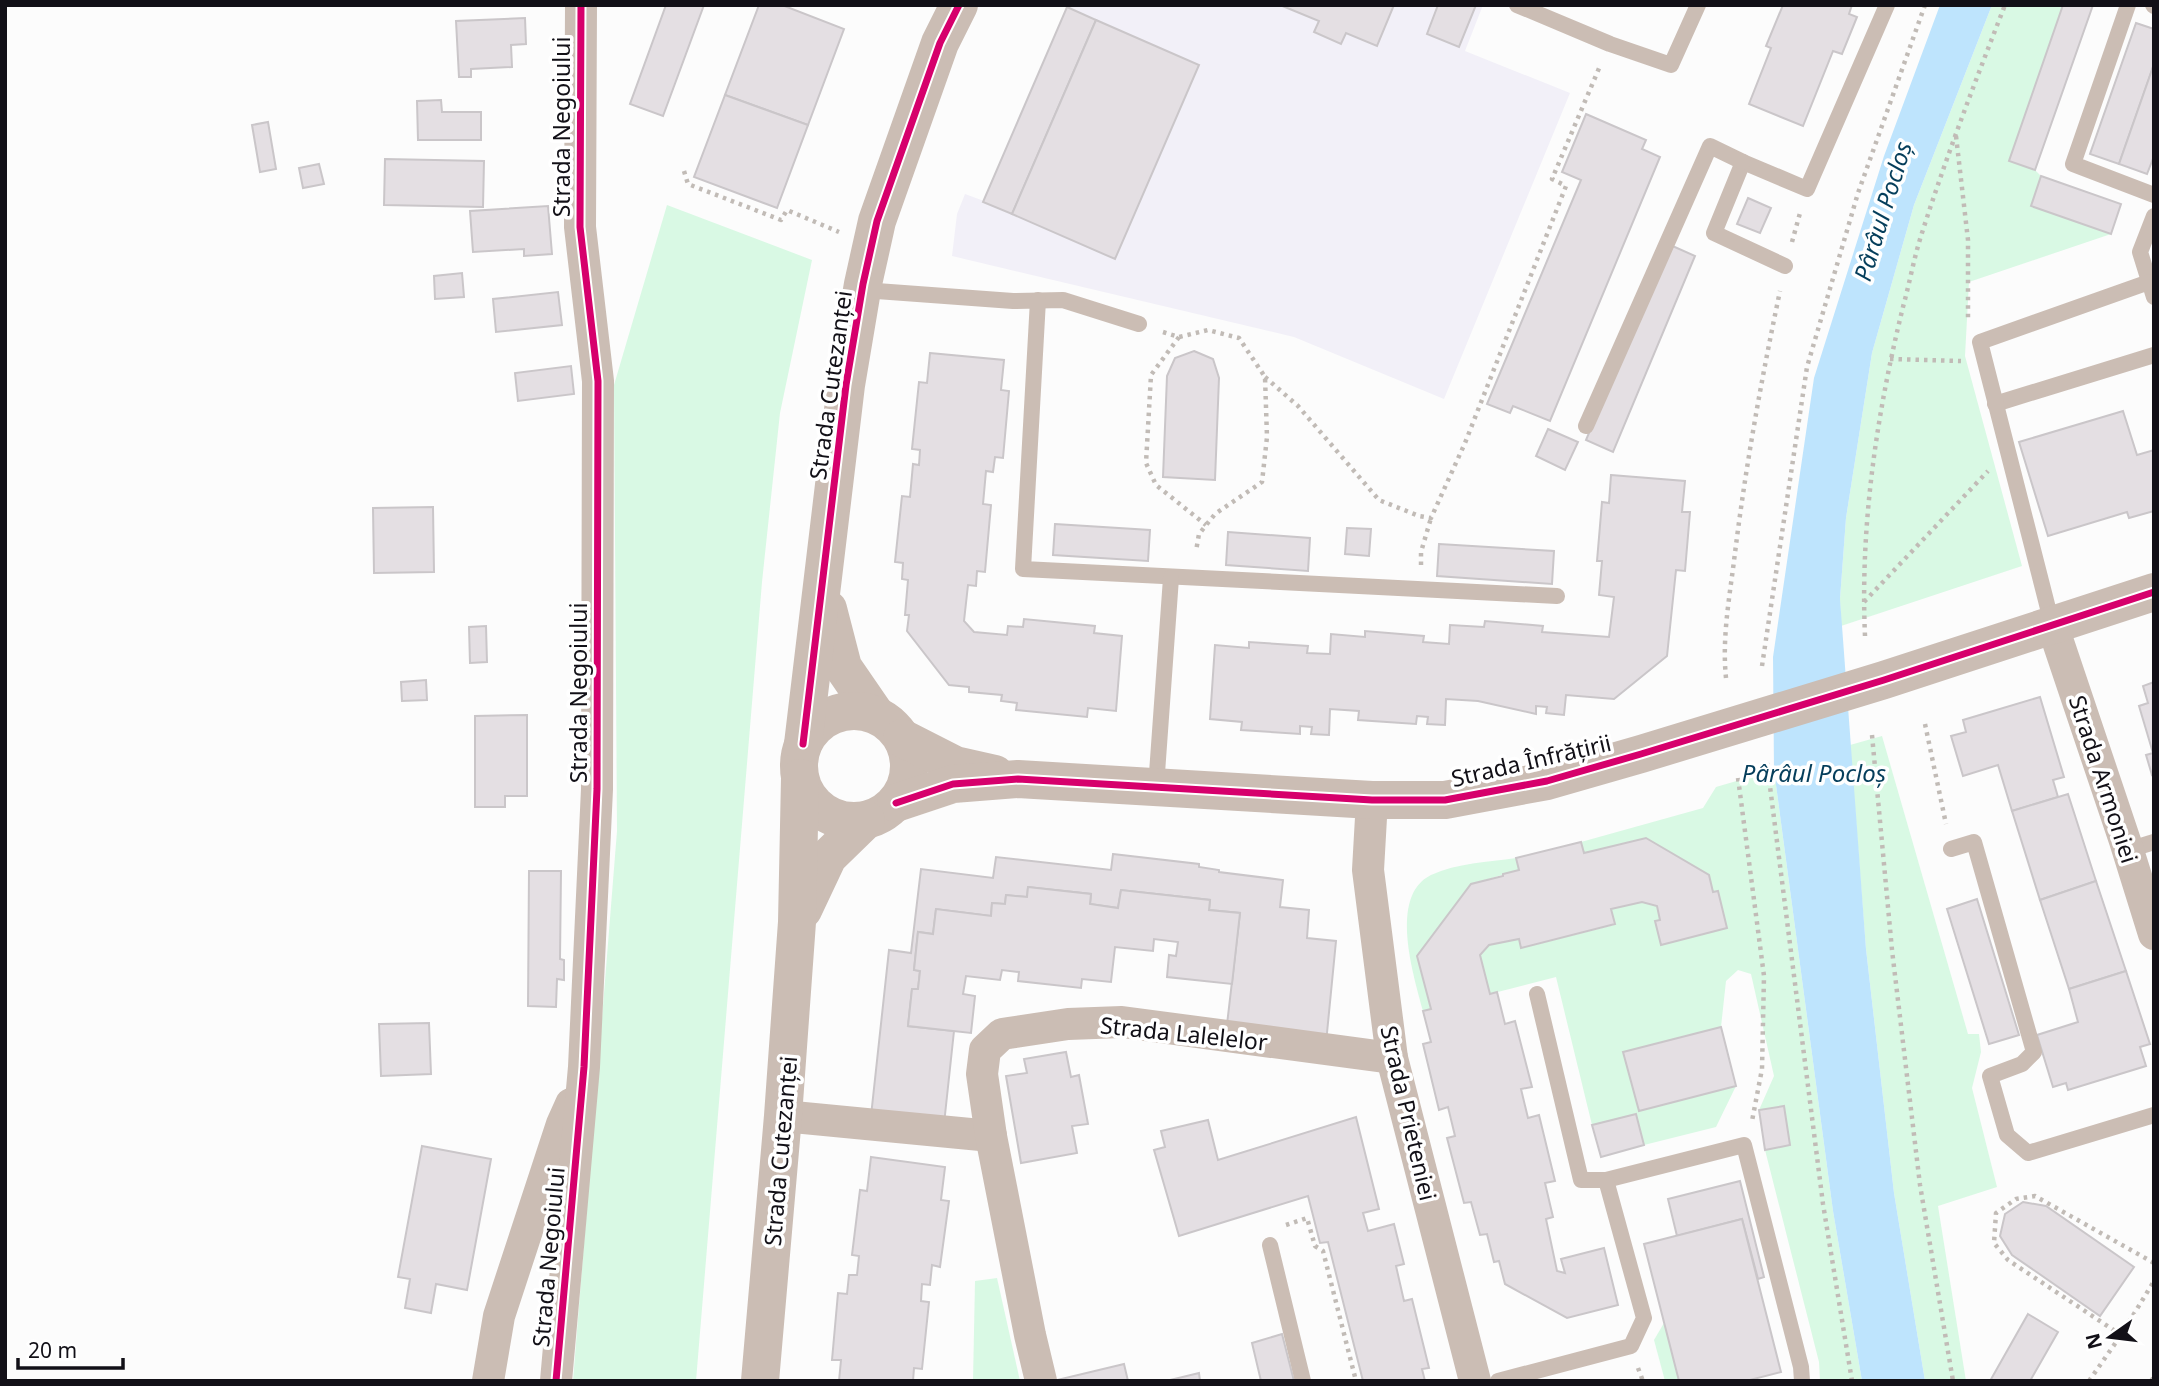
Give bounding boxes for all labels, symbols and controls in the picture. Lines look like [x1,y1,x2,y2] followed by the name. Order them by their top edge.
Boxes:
[545,37,577,217] street label: Strada Negoiului
[1845,137,1919,285] water label: Pârâul Pocloș
[801,288,859,482] street label: Strada Cutezanței
[562,603,594,783] street label: Strada Negoiului
[2062,691,2146,867] street label: Strada Armoniei
[1448,726,1614,794] street label: Strada Înfrățirii
[1742,756,1886,789] water label: Pârâul Pocloș
[1099,1008,1270,1058] street label: Strada Lalelelor
[1373,1022,1445,1204] street label: Strada Prieteniei
[756,1055,804,1247] street label: Strada Cutezanței
[524,1166,572,1348] street label: Strada Negoiului
[2075,1302,2145,1372] north arrow
[18,1326,122,1370] scale bar
[2079,1330,2108,1352] text: N
[28,1336,77,1364] text: 20 m

